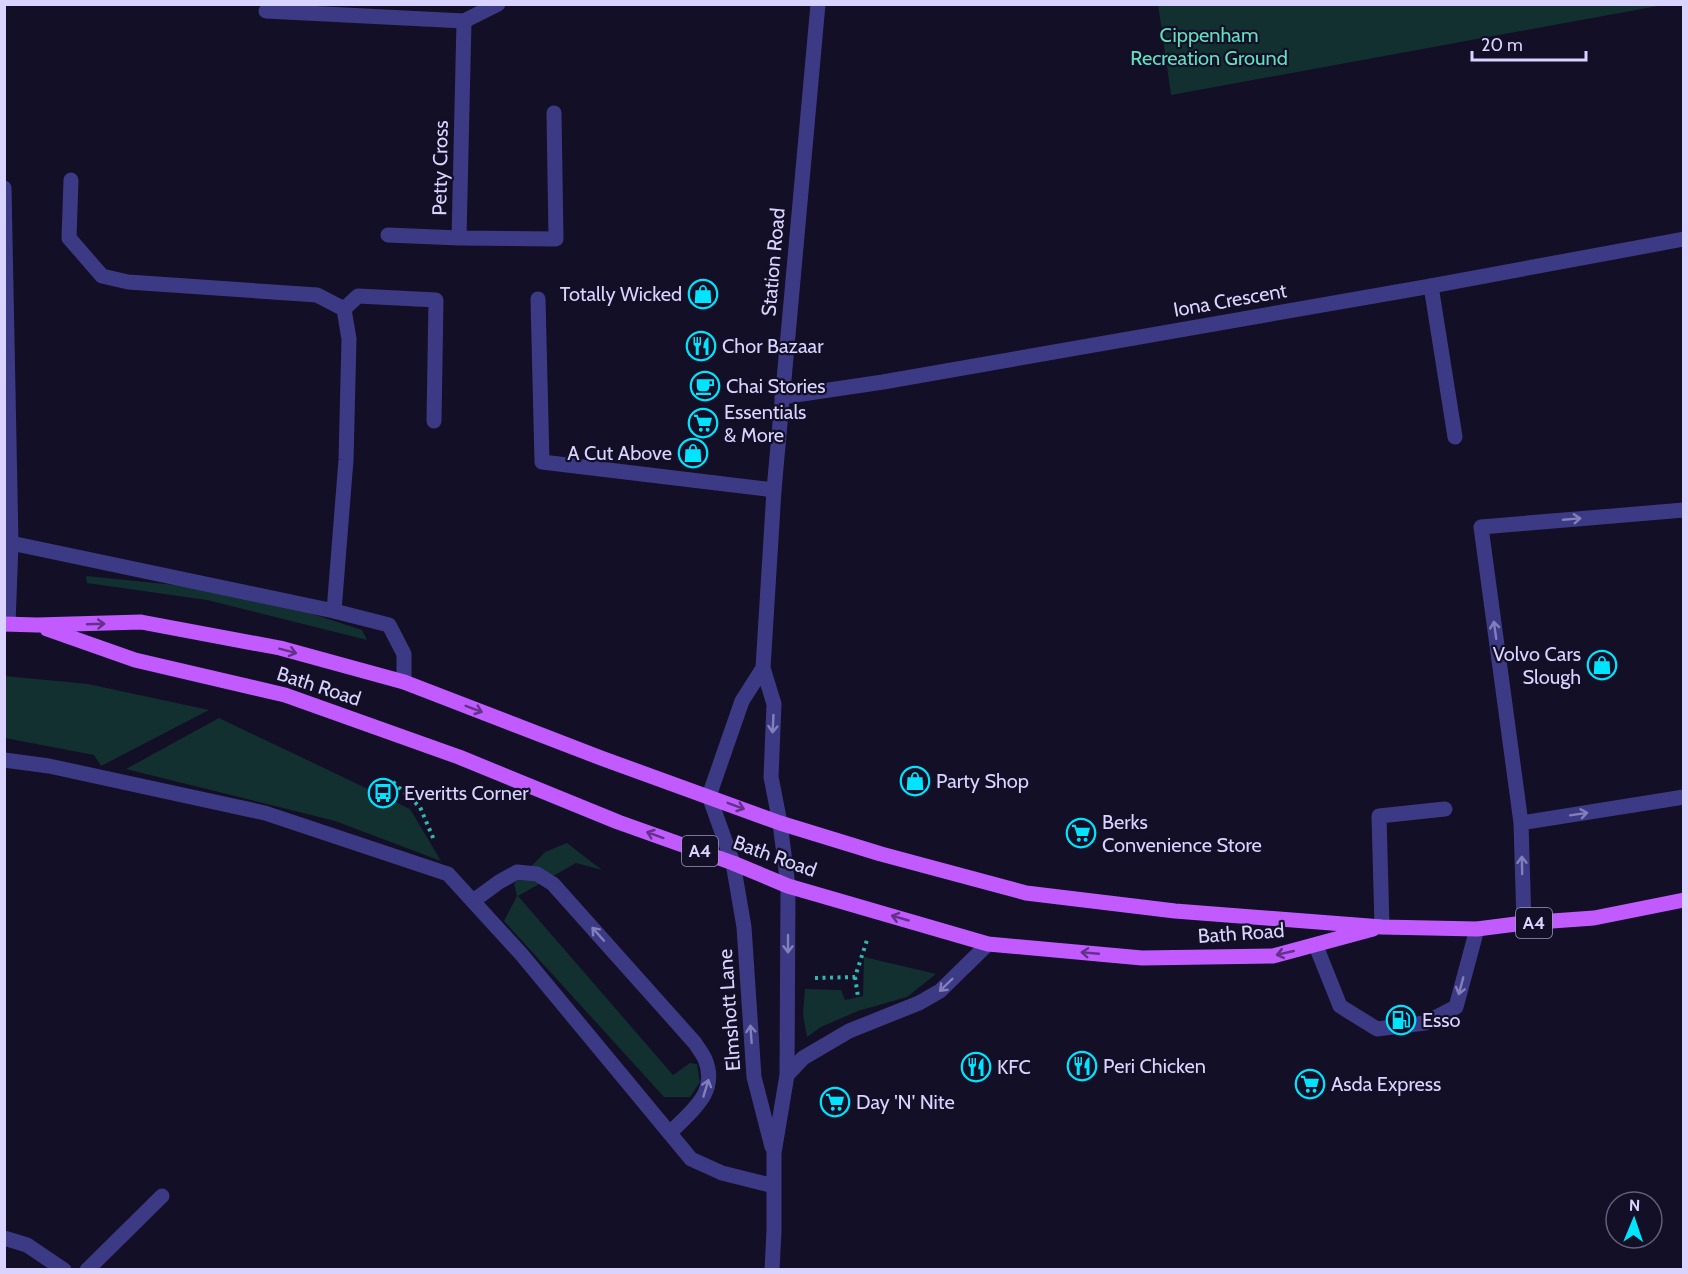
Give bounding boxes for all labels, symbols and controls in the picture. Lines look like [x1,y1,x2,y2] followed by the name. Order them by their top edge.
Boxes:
[1130,23,1288,70] park label: Cippenham Recreation Ground
[1472,24,1586,62] scale bar
[1481,34,1523,56] text: 20 m
[427,120,453,216] street label: Petty Cross
[756,207,790,317] street label: Station Road
[687,278,719,310] shop icon: Totally Wicked
[1171,278,1289,322] street label: Iona Crescent
[560,282,682,306] place label: Totally Wicked
[685,330,717,362] restaurant icon: Chor Bazaar
[722,334,824,358] place label: Chor Bazaar
[689,370,721,402] cafe icon: Chai Stories
[726,374,826,398] place label: Chai Stories
[724,400,806,447] place label: Essentials & More
[687,407,719,439] supermarket icon: Essentials & More
[677,437,709,469] shop icon: A Cut Above
[567,441,672,465] place label: A Cut Above
[1562,513,1582,524] one-way arrow
[85,618,105,629] one-way arrow
[1490,620,1501,640] one-way arrow
[1493,642,1581,689] place label: Volvo Cars Slough
[278,645,297,657] one-way arrow
[1586,649,1618,681] shop icon: Volvo Cars Slough
[274,661,364,711] street label: Bath Road
[464,704,483,715] one-way arrow
[768,714,779,734] one-way arrow
[899,765,931,797] shop icon: Party Shop
[936,769,1029,793] place label: Party Shop
[367,777,399,809] bus stop icon: Everitts Corner
[404,781,529,805] place label: Everitts Corner
[726,801,744,812] one-way arrow
[1569,808,1588,819] one-way arrow
[1102,810,1262,857] place label: Berks Convenience Store
[1065,817,1097,849] supermarket icon: Berks Convenience Store
[647,829,665,840] one-way arrow
[730,830,820,882] street label: Bath Road
[682,836,718,866] road number: A4
[1516,855,1528,875] one-way arrow
[1516,908,1552,938] road number: A4
[891,912,910,923] one-way arrow
[1197,918,1285,948] street label: Bath Road
[591,927,605,942] one-way arrow
[782,934,794,954] one-way arrow
[1081,947,1101,958] one-way arrow
[1276,947,1295,959] one-way arrow
[713,948,745,1072] street label: Elmshott Lane
[1455,976,1467,995] one-way arrow
[939,978,954,992] one-way arrow
[1385,1004,1417,1036] fuel station icon: Esso
[1422,1008,1461,1032] place label: Esso
[746,1024,757,1044] one-way arrow
[1066,1050,1098,1082] restaurant icon: Peri Chicken
[960,1051,992,1083] restaurant icon: KFC
[1103,1054,1206,1078] place label: Peri Chicken
[997,1055,1031,1079] place label: KFC
[1294,1068,1326,1100] supermarket icon: Asda Express
[1331,1072,1441,1096] place label: Asda Express
[701,1079,712,1098] one-way arrow
[819,1086,851,1118] supermarket icon: Day 'N' Nite
[856,1090,955,1114] place label: Day 'N' Nite
[1604,1190,1664,1250] north arrow
[1629,1196,1640,1215] text: N

